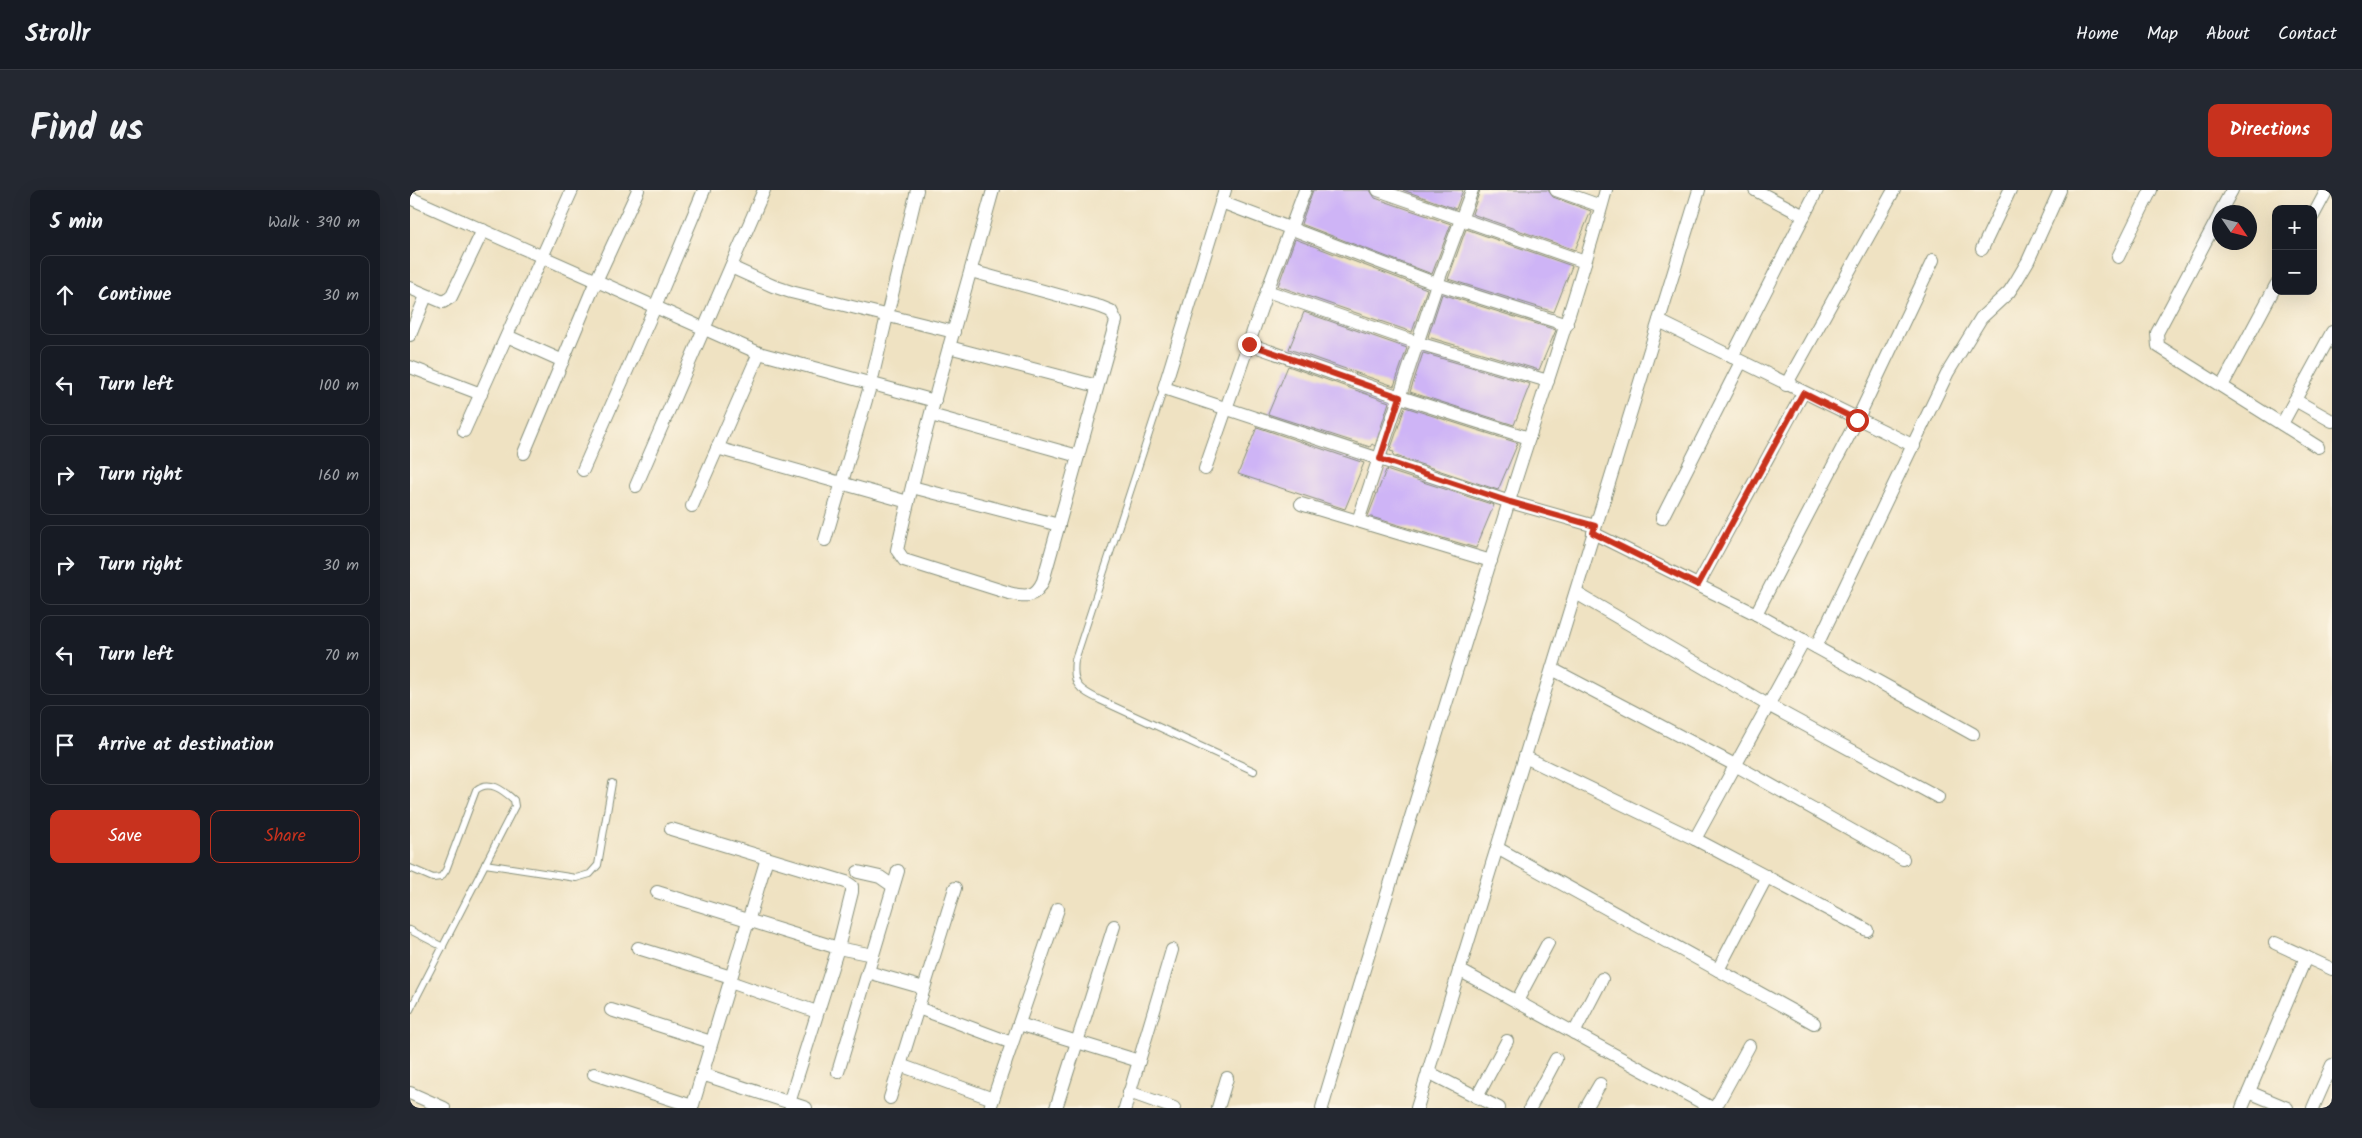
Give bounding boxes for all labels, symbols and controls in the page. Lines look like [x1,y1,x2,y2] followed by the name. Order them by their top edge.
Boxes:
[25,15,90,54] text: Strollr
[2076,20,2119,49] text: Home
[2147,20,2178,49] text: Map
[2206,20,2250,49] text: About
[2278,20,2337,49] text: Contact
[30,102,143,158] text: Find us
[2208,104,2332,157] button: Directions
[2212,205,2257,250] north arrow
[2272,205,2317,295] map controls
[2272,205,2317,250] button: +
[50,206,103,239] text: 5 min
[268,210,360,235] text: Walk · 390 m
[2272,250,2317,295] button: −
[98,280,171,310] text: Continue
[51,281,79,309] icon: ahead
[323,283,359,308] text: 30 m
[1238,333,1261,356] route end
[98,370,173,400] text: Turn left
[51,371,79,399] icon: left
[319,373,359,398] text: 100 m
[1846,409,1869,432] route start
[98,460,183,490] text: Turn right
[51,461,79,489] icon: right
[318,463,359,488] text: 160 m
[98,550,183,580] text: Turn right
[51,551,79,579] icon: right
[323,553,359,578] text: 30 m
[98,640,173,670] text: Turn left
[51,641,79,669] icon: left
[324,643,359,668] text: 70 m
[98,730,274,760] text: Arrive at destination
[51,731,79,759] icon: arrive
[50,810,200,863] button: Save
[210,810,360,863] button: Share

